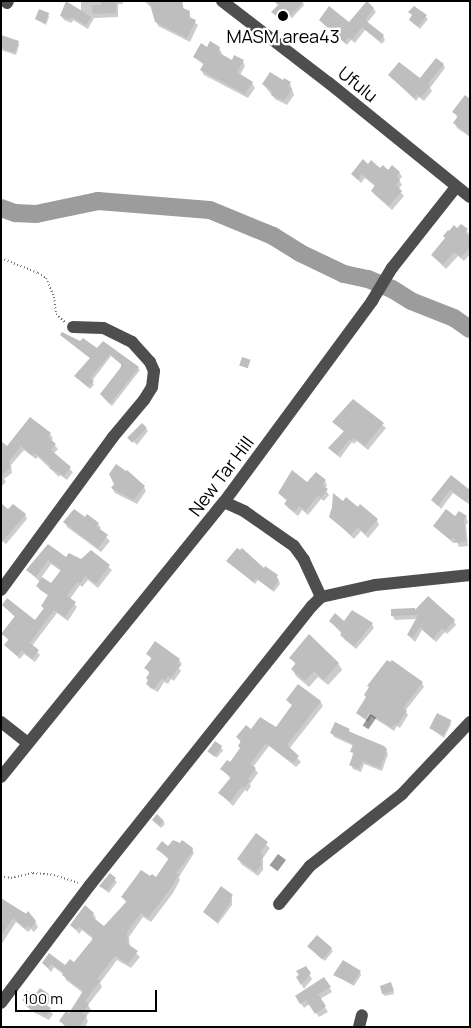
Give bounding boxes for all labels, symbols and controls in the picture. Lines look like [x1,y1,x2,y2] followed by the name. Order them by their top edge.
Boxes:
[276,9,290,23] marker: MASM area43
[226,25,340,47] place label: MASM area43
[334,62,382,106] street label: Ufulu
[184,432,258,520] street label: New Tar Hill
[18,980,160,1012] scale bar
[23,988,63,1009] text: 100 m

